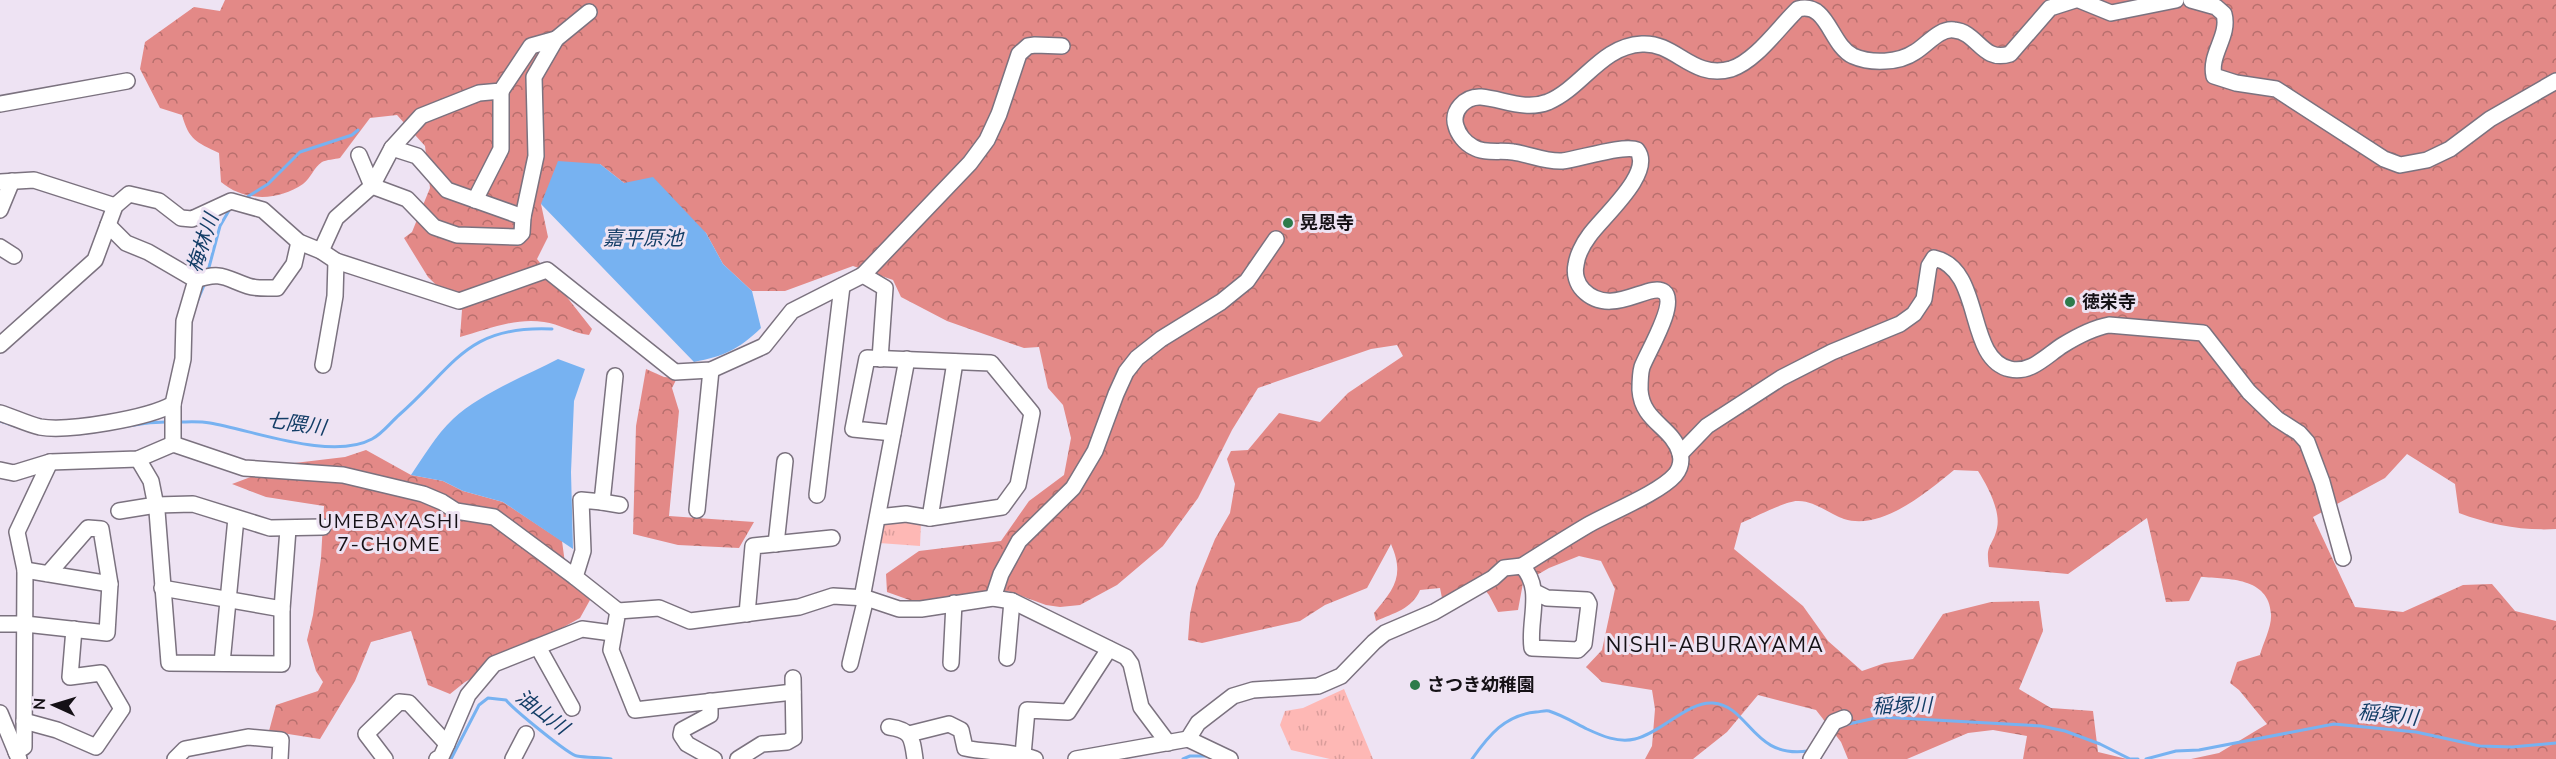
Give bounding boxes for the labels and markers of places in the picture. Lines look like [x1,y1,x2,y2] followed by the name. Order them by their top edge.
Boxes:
[1300,211,1354,235] place label: 晃恩寺
[1281,216,1295,230] marker: 晃恩寺
[2082,290,2136,314] place label: 徳栄寺
[2063,295,2077,309] marker: 徳栄寺
[1427,673,1535,697] place label: さつき幼稚園
[1408,678,1422,692] marker: さつき幼稚園

